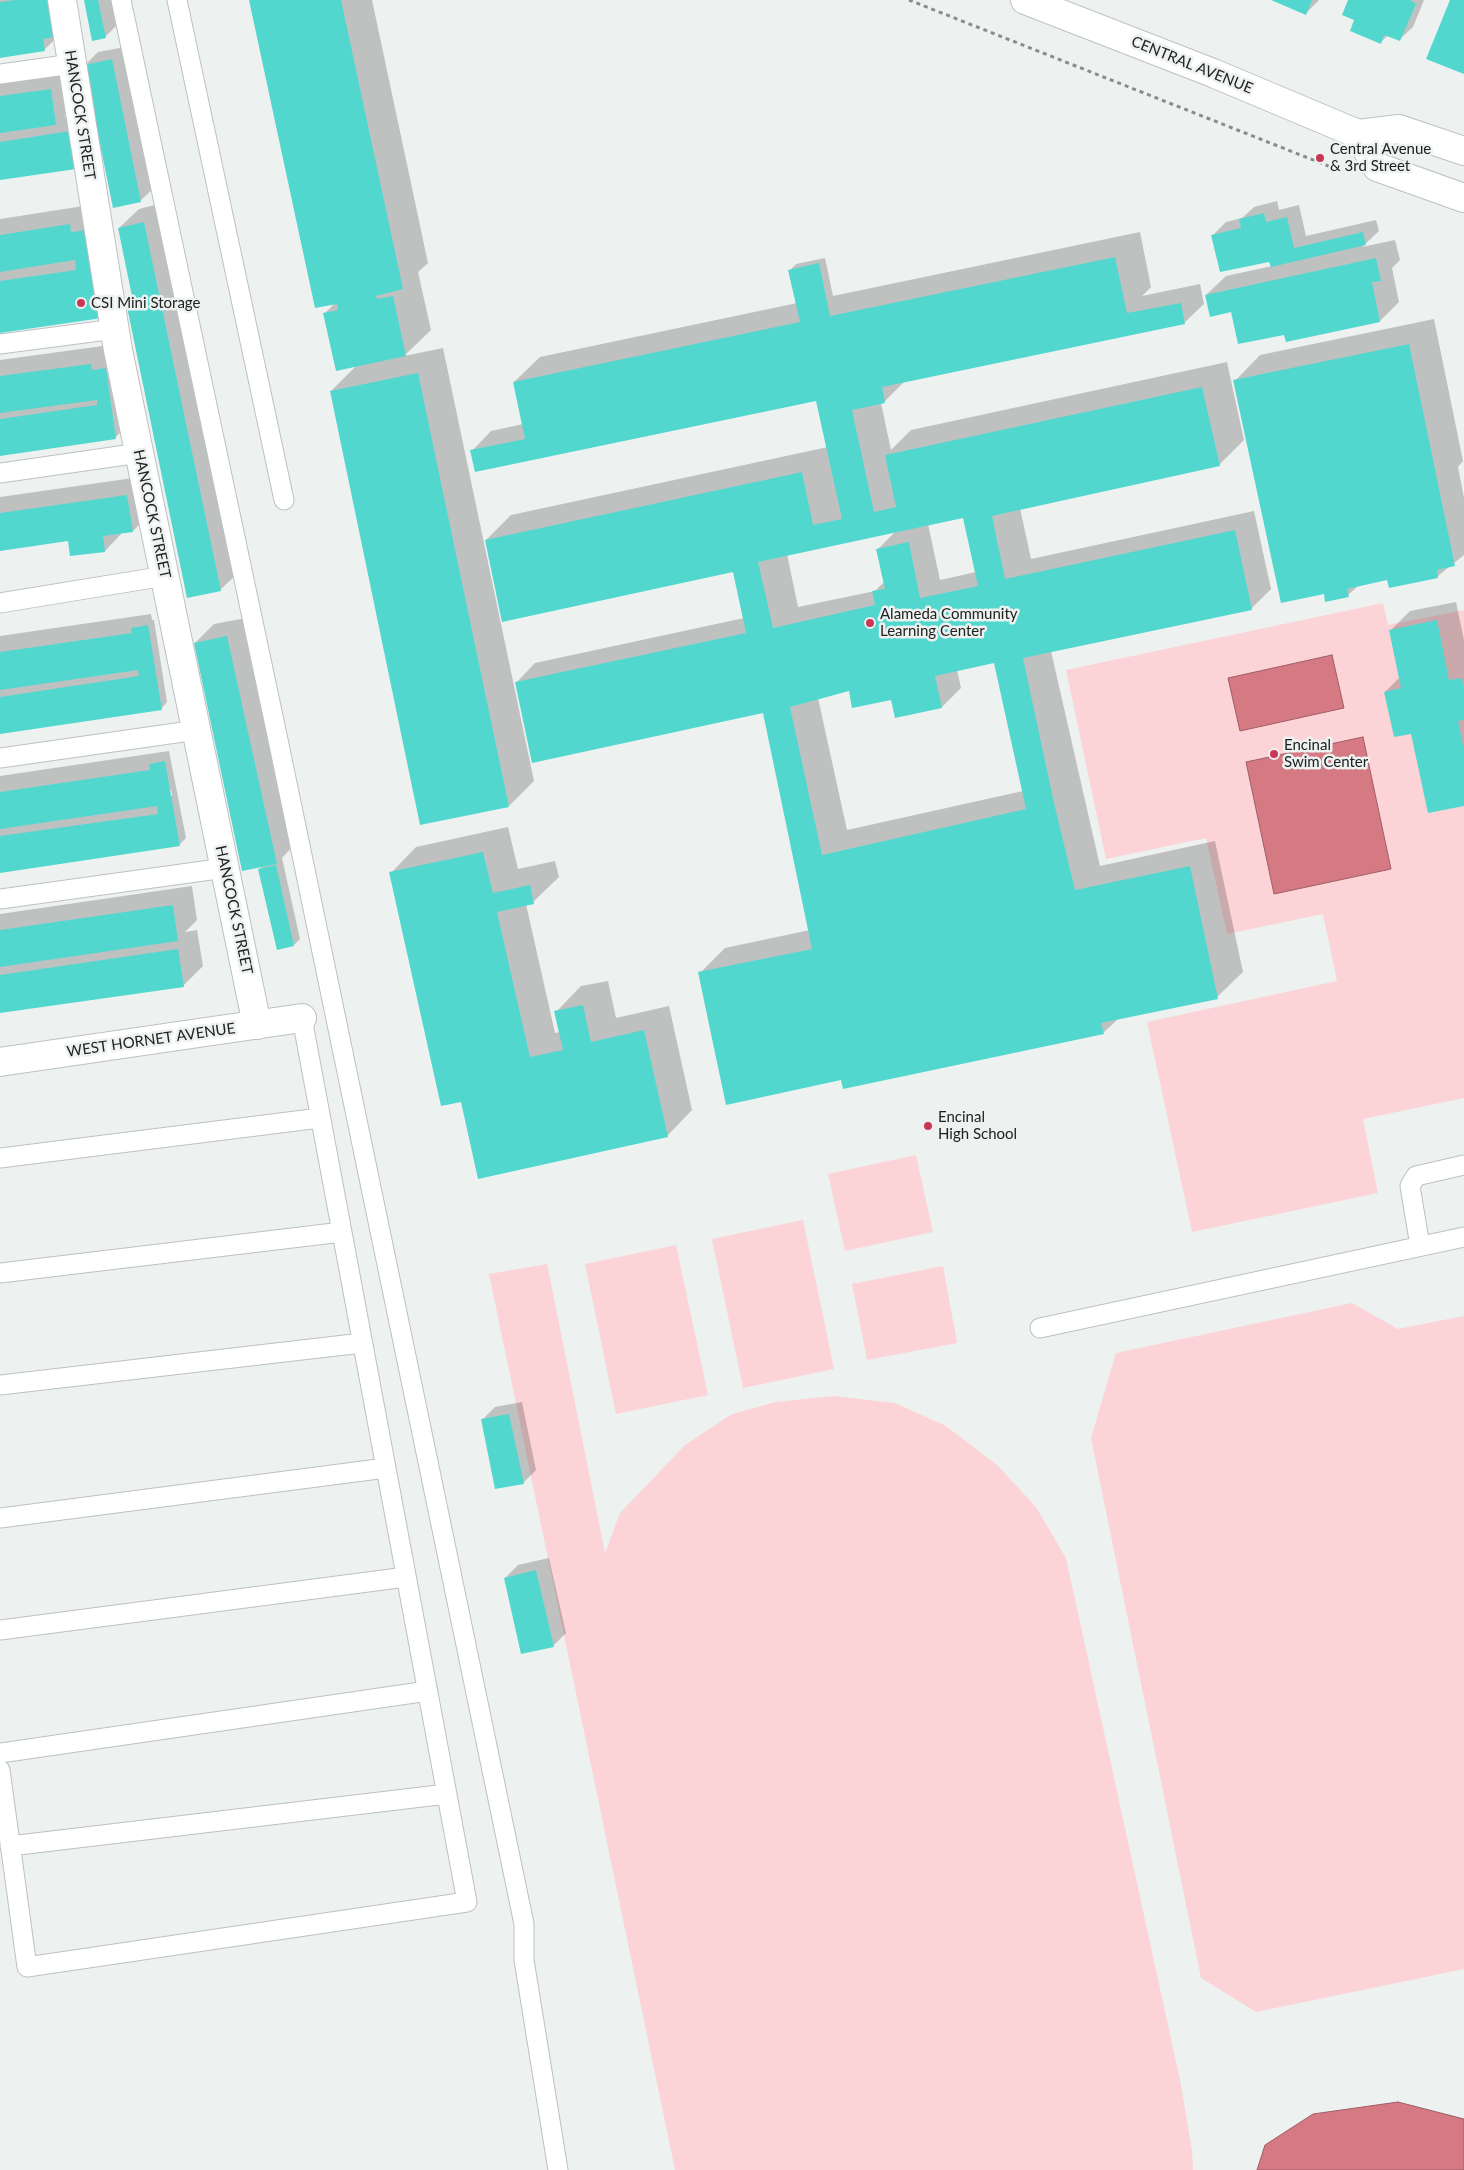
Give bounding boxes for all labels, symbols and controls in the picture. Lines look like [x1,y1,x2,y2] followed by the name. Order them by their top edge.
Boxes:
[1129,32,1255,98] street label: CENTRAL AVENUE
[61,49,99,181] street label: HANCOCK STREET
[1330,140,1431,175] place label: Central Avenue & 3rd Street
[1314,152,1326,164] marker: Central Avenue & 3rd Street
[91,294,200,312] place label: CSI Mini Storage
[75,297,87,309] marker: CSI Mini Storage
[130,448,174,580] street label: HANCOCK STREET
[880,605,1018,640] place label: Alameda Community Learning Center
[864,617,876,629] marker: Alameda Community Learning Center
[1284,736,1368,771] place label: Encinal Swim Center
[1268,748,1280,760] marker: Encinal Swim Center
[212,844,256,976] street label: HANCOCK STREET
[66,1019,236,1061] street label: WEST HORNET AVENUE
[938,1108,1017,1143] place label: Encinal High School
[922,1120,934,1132] marker: Encinal High School

